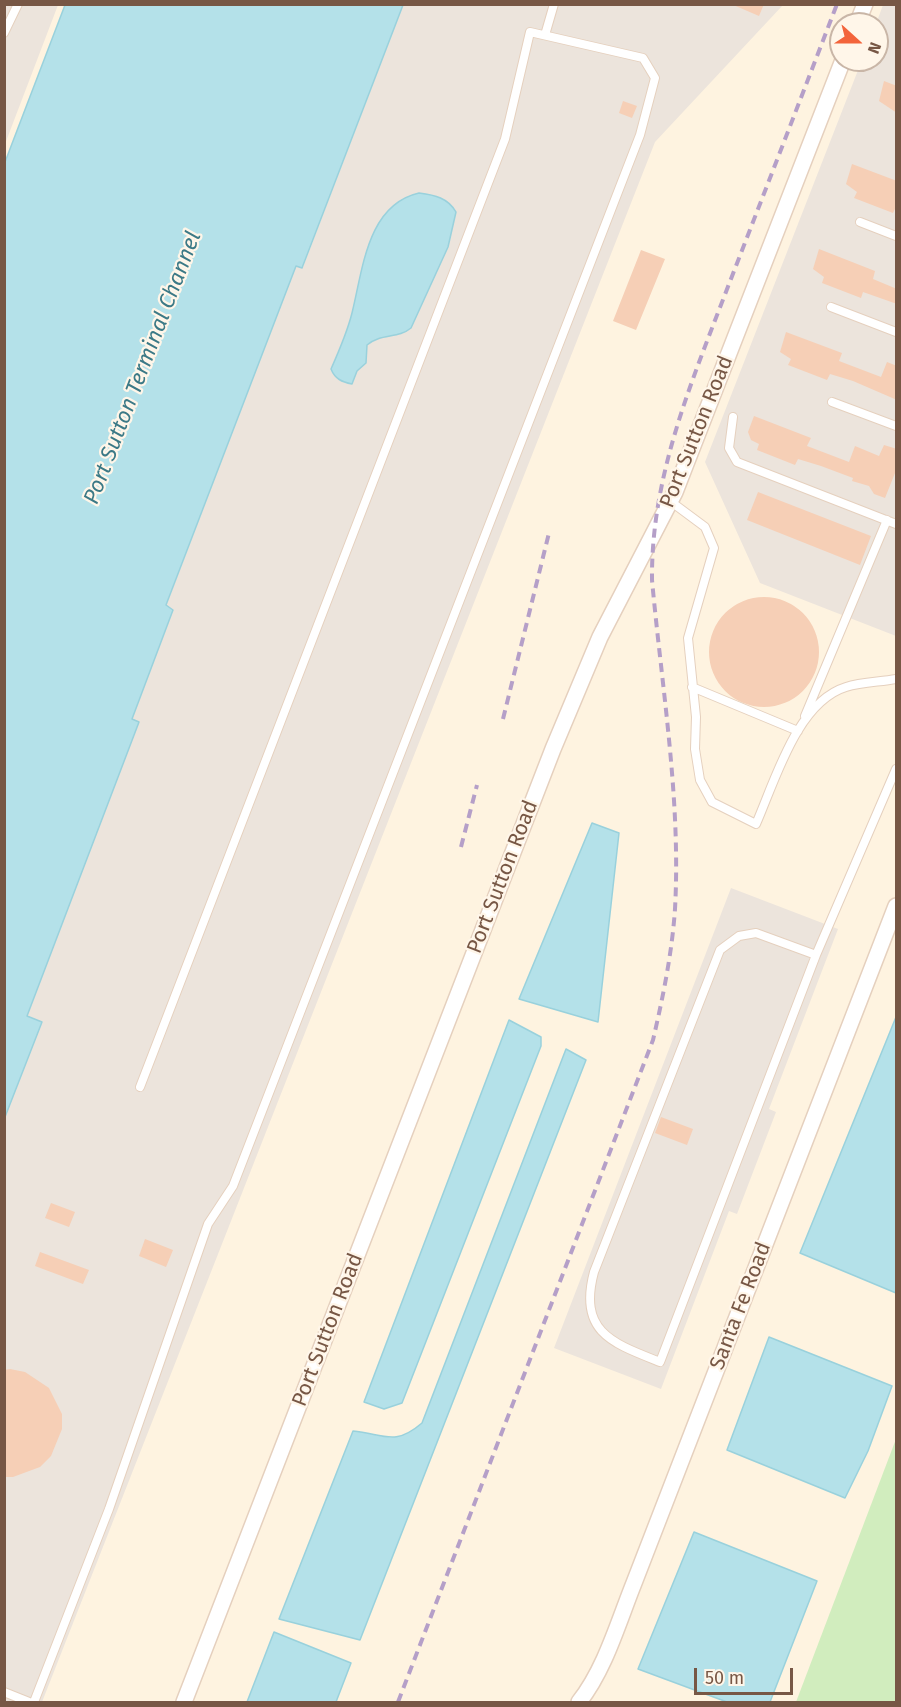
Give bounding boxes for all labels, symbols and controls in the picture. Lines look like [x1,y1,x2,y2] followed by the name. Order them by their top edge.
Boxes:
[829,12,889,72] north arrow
[864,40,885,56] text: N
[79,228,207,508] water label: Port Sutton Terminal Channel
[655,352,739,512] street label: Port Sutton Road
[462,797,544,957] street label: Port Sutton Road
[705,1239,777,1373] street label: Santa Fe Road
[287,1250,369,1410] street label: Port Sutton Road
[697,1656,796,1694] scale bar
[705,1667,744,1689] text: 50 m

